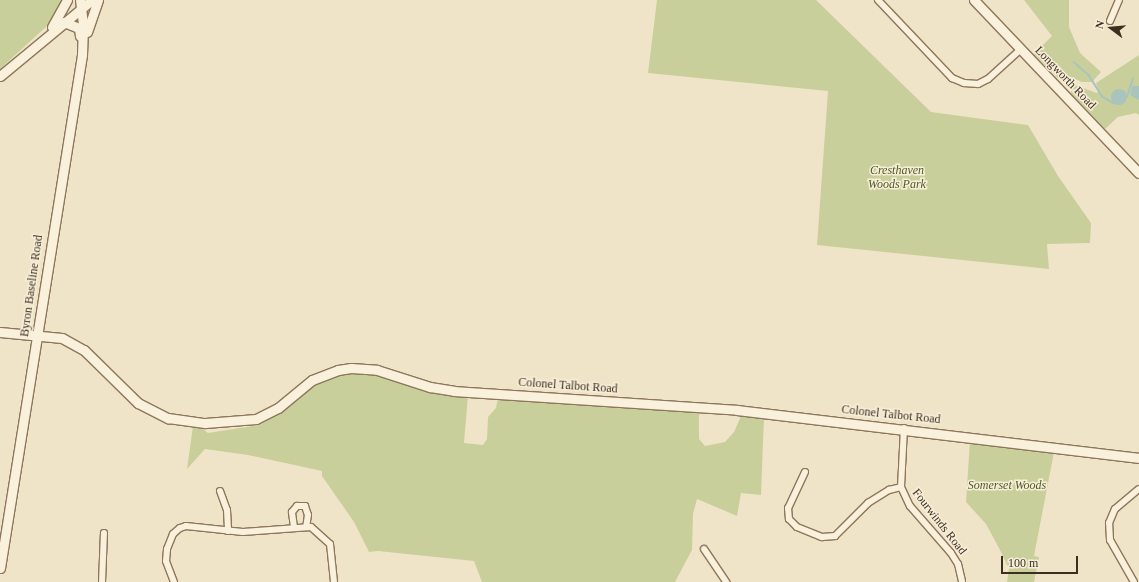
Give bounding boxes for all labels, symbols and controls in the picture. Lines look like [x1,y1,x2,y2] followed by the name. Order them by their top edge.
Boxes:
[1091,8,1131,48] north arrow
[1093,19,1106,30] text: N
[1031,44,1099,112] street label: Longworth Road
[868,164,926,192] park label: Cresthaven Woods Park
[18,234,46,338] street label: Byron Baseline Road
[518,375,618,397] street label: Colonel Talbot Road
[841,403,941,427] street label: Colonel Talbot Road
[968,479,1046,493] park label: Somerset Woods
[909,486,969,558] street label: Fourwinds Road
[1003,548,1080,574] scale bar
[1008,556,1038,570] text: 100 m

